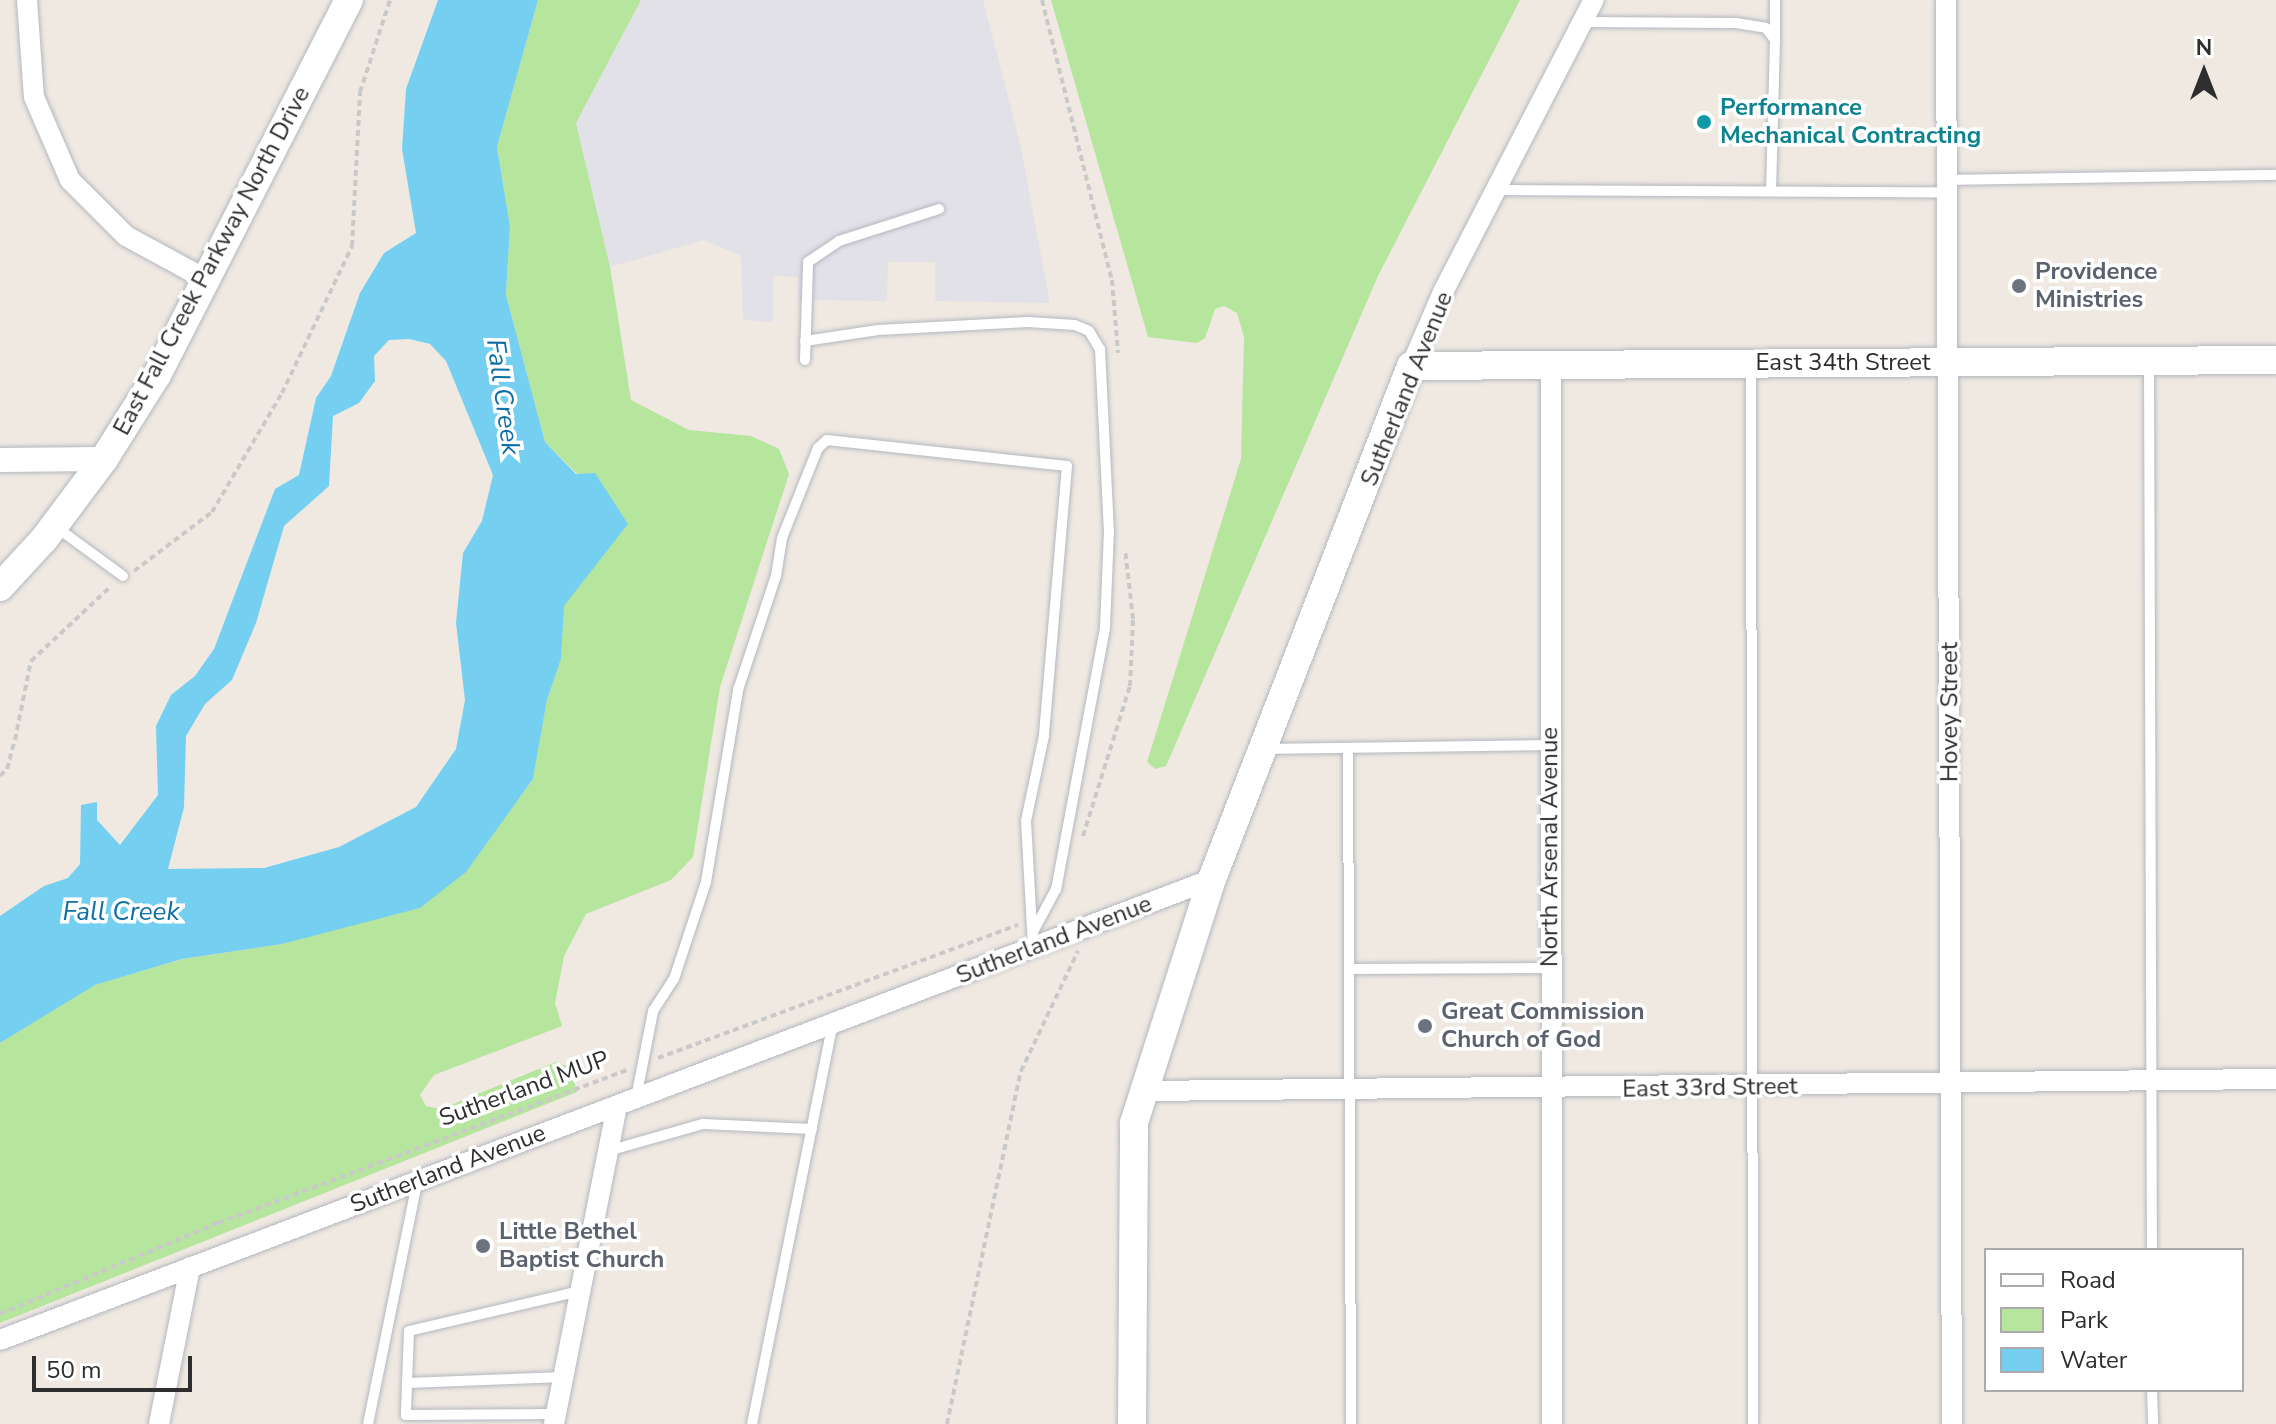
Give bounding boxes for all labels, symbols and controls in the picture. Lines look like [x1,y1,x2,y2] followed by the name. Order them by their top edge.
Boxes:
[2164,32,2244,112] north arrow
[2196,33,2212,63] text: N
[108,82,316,440] street label: East Fall Creek Parkway North Drive
[1720,94,1981,150] place label: Performance Mechanical Contracting
[1695,113,1713,131] marker: Performance Mechanical Contracting
[2035,258,2158,314] place label: Providence Ministries
[2010,277,2028,295] marker: Providence Ministries
[1355,288,1459,490] street label: Sutherland Avenue
[479,337,527,457] water label: Fall Creek
[1755,349,1931,377] street label: East 34th Street
[1936,642,1964,782] street label: Hovey Street
[1536,727,1564,967] street label: North Arsenal Avenue
[952,889,1156,991] street label: Sutherland Avenue
[63,896,179,928] water label: Fall Creek
[1441,998,1645,1054] place label: Great Commission Church of God
[1416,1017,1434,1035] marker: Great Commission Church of God
[435,1045,613,1133] street label: Sutherland MUP
[1622,1072,1798,1104] street label: East 33rd Street
[346,1118,550,1220] street label: Sutherland Avenue
[499,1218,664,1274] place label: Little Bethel Baptist Church
[474,1237,492,1255] marker: Little Bethel Baptist Church
[1984,1248,2244,1392] legend
[2060,1264,2116,1296] text: Road
[2060,1304,2108,1336] text: Park
[36,1340,196,1390] scale bar
[2060,1344,2127,1376] text: Water
[46,1354,102,1386] text: 50 m

